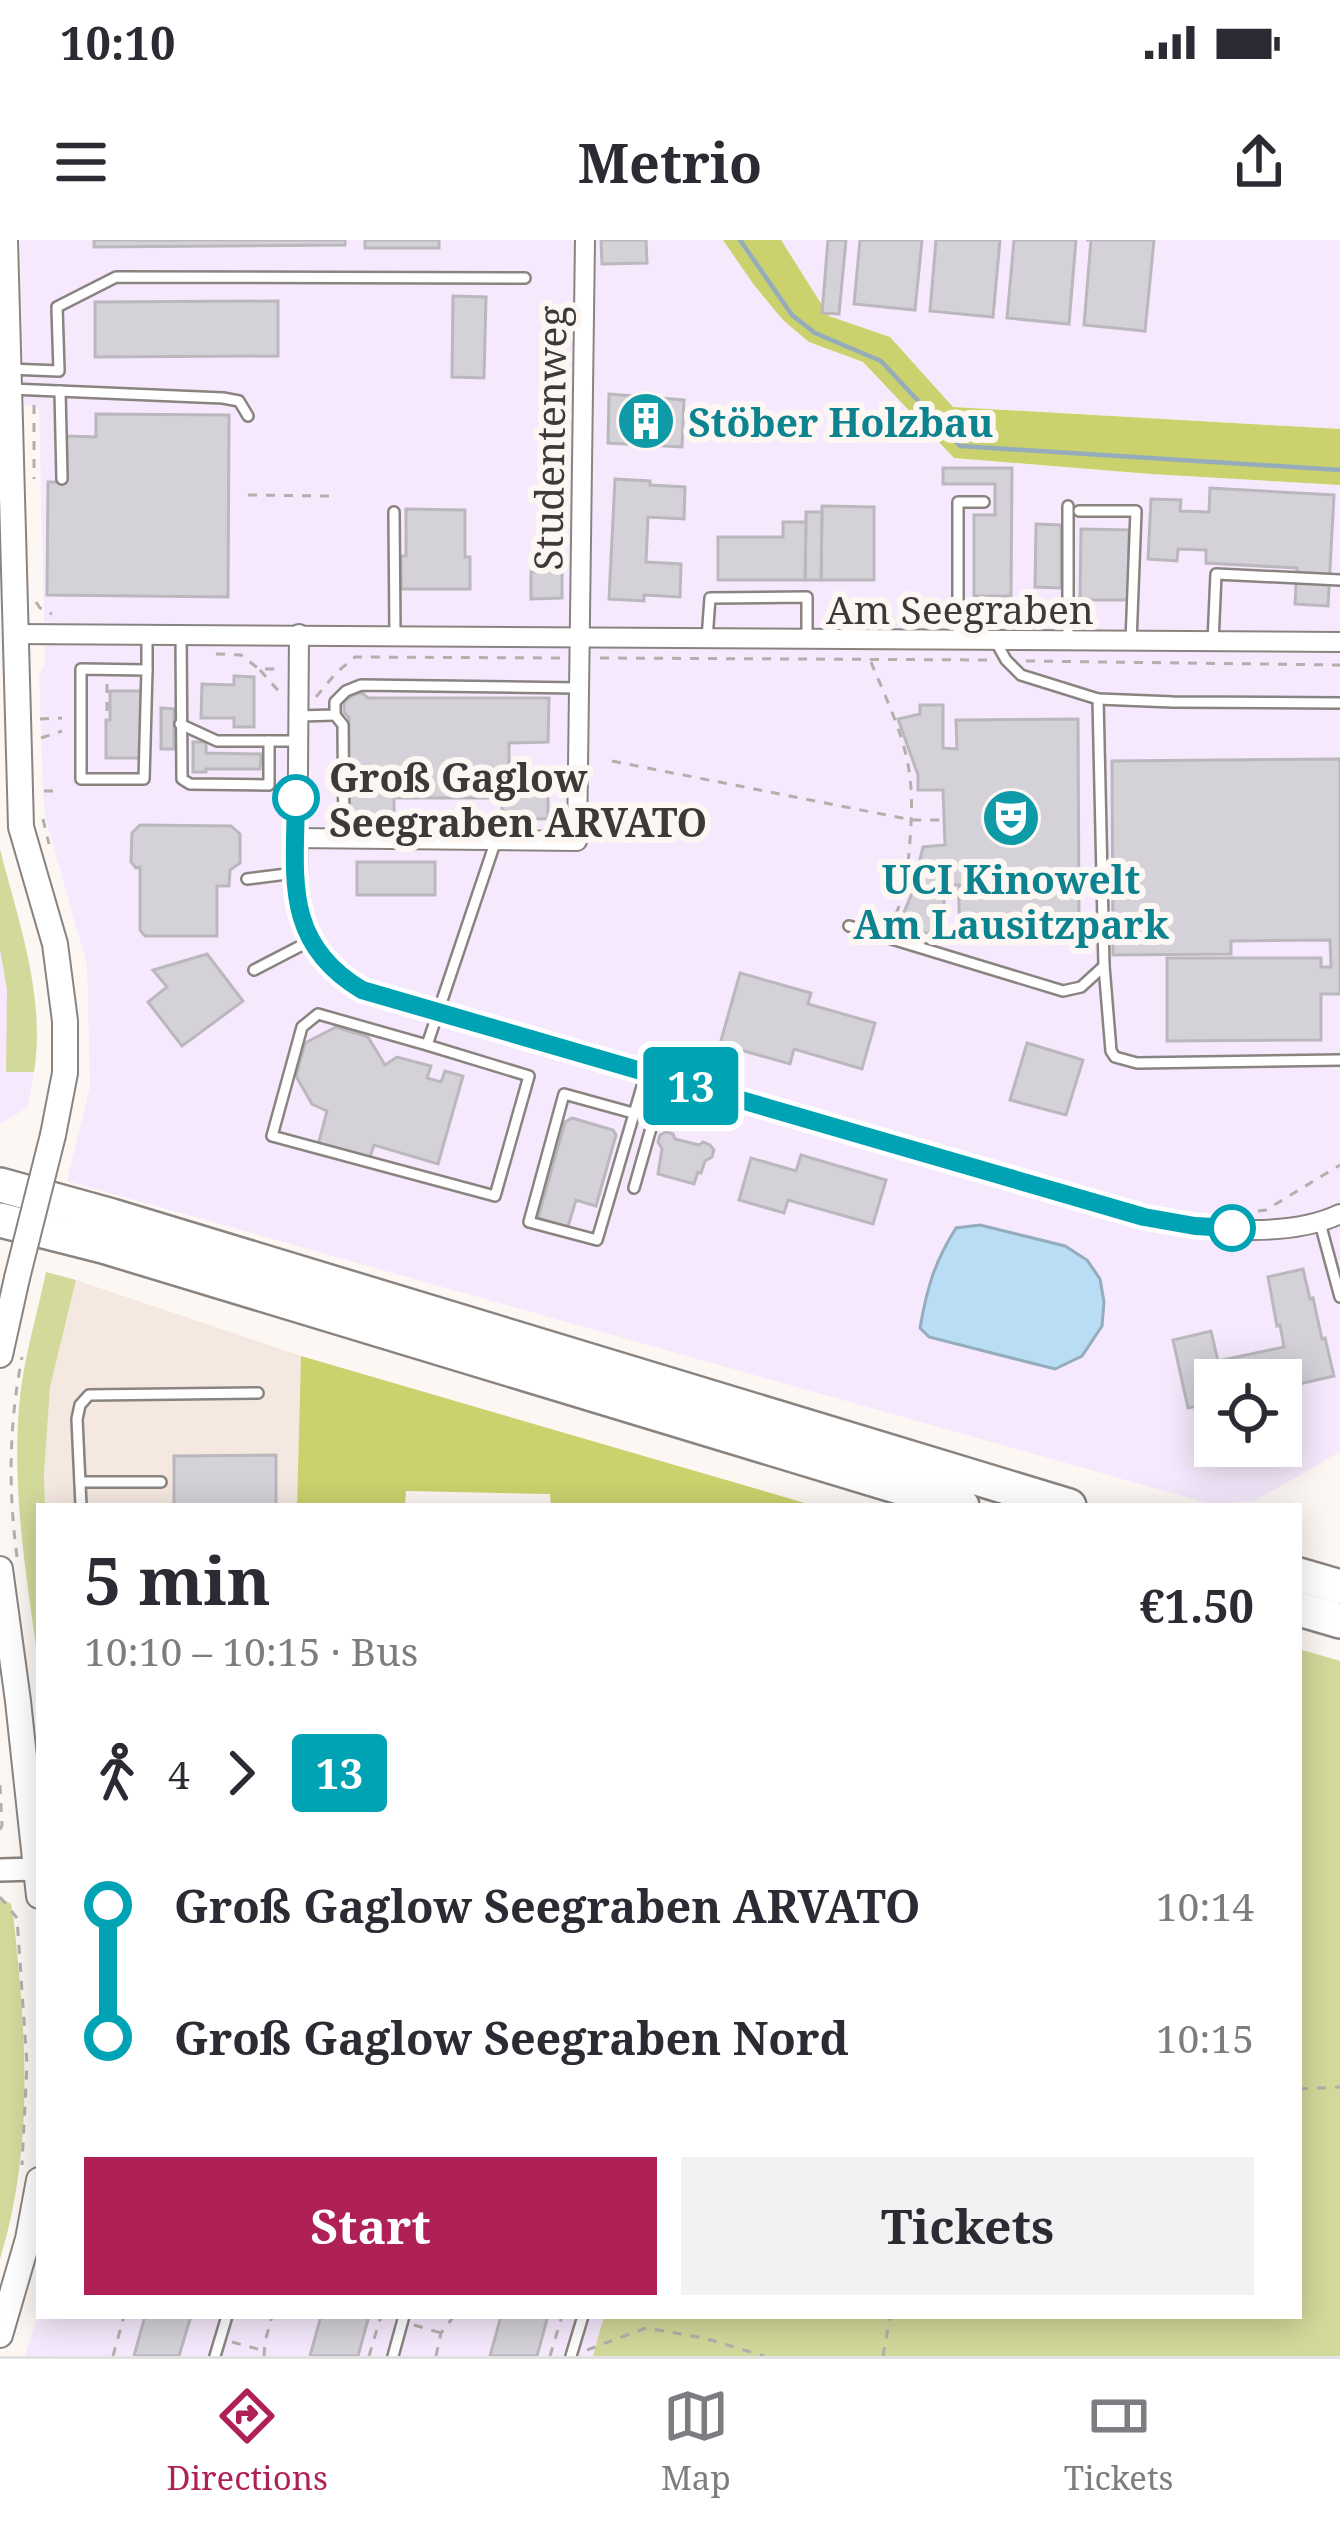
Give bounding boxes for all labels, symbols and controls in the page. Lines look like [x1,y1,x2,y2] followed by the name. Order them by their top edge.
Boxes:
[60,12,175,73] text: 10:10
[578,125,762,199] text: Metrio
[48,129,114,195] icon: menu
[1226,129,1292,195] icon: share
[520,305,578,571] street label: Studentenweg
[615,390,677,452] building icon: Stöber Holzbau
[688,395,993,448] place label: Stöber Holzbau
[826,582,1094,635] street label: Am Seegraben
[329,750,707,848] place label: Groß Gaglow Seegraben ARVATO
[274,776,318,820] marker: Groß Gaglow Seegraben ARVATO
[980,787,1042,849] theatre icon: UCI Kinowelt Am Lausitzpark
[853,852,1169,950] place label: UCI Kinowelt Am Lausitzpark
[637,1047,745,1125] line badge: 13
[667,1057,715,1114] text: 13
[1210,1206,1254,1250] unlabelled marker
[1194,1359,1302,1467] map controls
[1194,1359,1302,1467] button: locate
[84,1534,271,1624] text: 5 min
[1139,1575,1254,1636] text: €1.50
[84,1624,418,1677] text: 10:10 – 10:15 · Bus
[84,1740,150,1806] icon: walk
[208,1740,274,1806] icon: forward
[316,1744,363,1801] text: 13
[168,1747,190,1800] text: 4
[174,1875,920,1936] text: Groß Gaglow Seegraben ARVATO
[1156,1879,1254,1932] text: 10:14
[174,2007,849,2068] text: Groß Gaglow Seegraben Nord
[1156,2011,1254,2064] text: 10:15
[84,2157,657,2295] button: Start
[681,2157,1254,2295] button: Tickets
[167,2383,328,2500] tab: Directions
[661,2383,731,2500] tab: Map
[1064,2383,1174,2500] tab: Tickets

